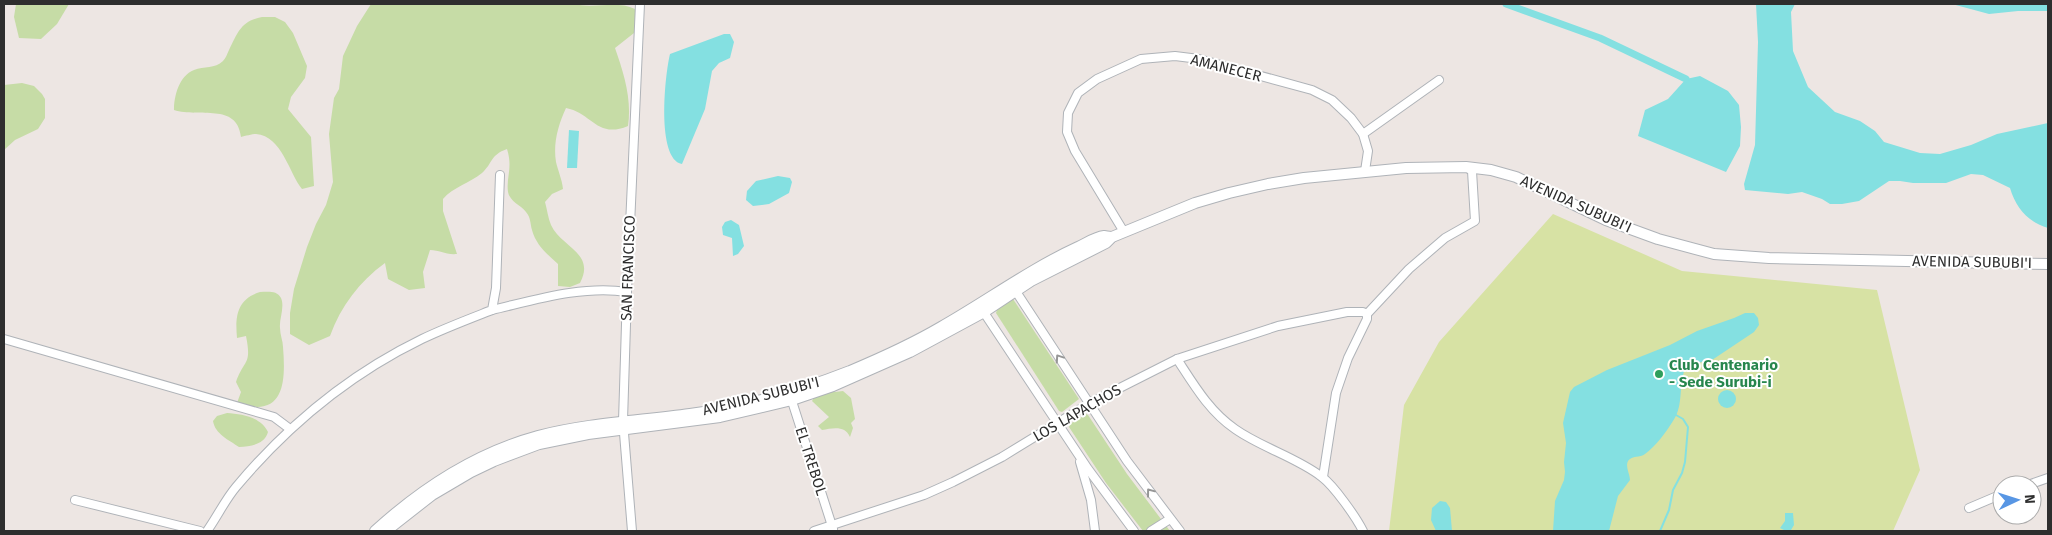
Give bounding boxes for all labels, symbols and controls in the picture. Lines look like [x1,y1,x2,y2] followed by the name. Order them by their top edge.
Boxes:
[1189,51,1263,85] street label: AMANECER
[1518,171,1634,237] street label: AVENIDA SUBUBI'I
[617,215,639,321] street label: SAN FRANCISCO
[1912,252,2032,272] street label: AVENIDA SUBUBI'I
[1056,354,1066,363] one-way arrow
[1669,356,1778,391] place label: Club Centenario - Sede Surubi-i
[1653,368,1665,380] marker: Club Centenario - Sede Surubi-i
[701,373,821,419] street label: AVENIDA SUBUBI'I
[1030,381,1124,445] street label: LOS LAPACHOS
[791,424,831,498] street label: EL TREBOL
[1992,475,2042,525] north arrow
[1147,488,1156,498] one-way arrow
[2021,494,2038,504] text: N

